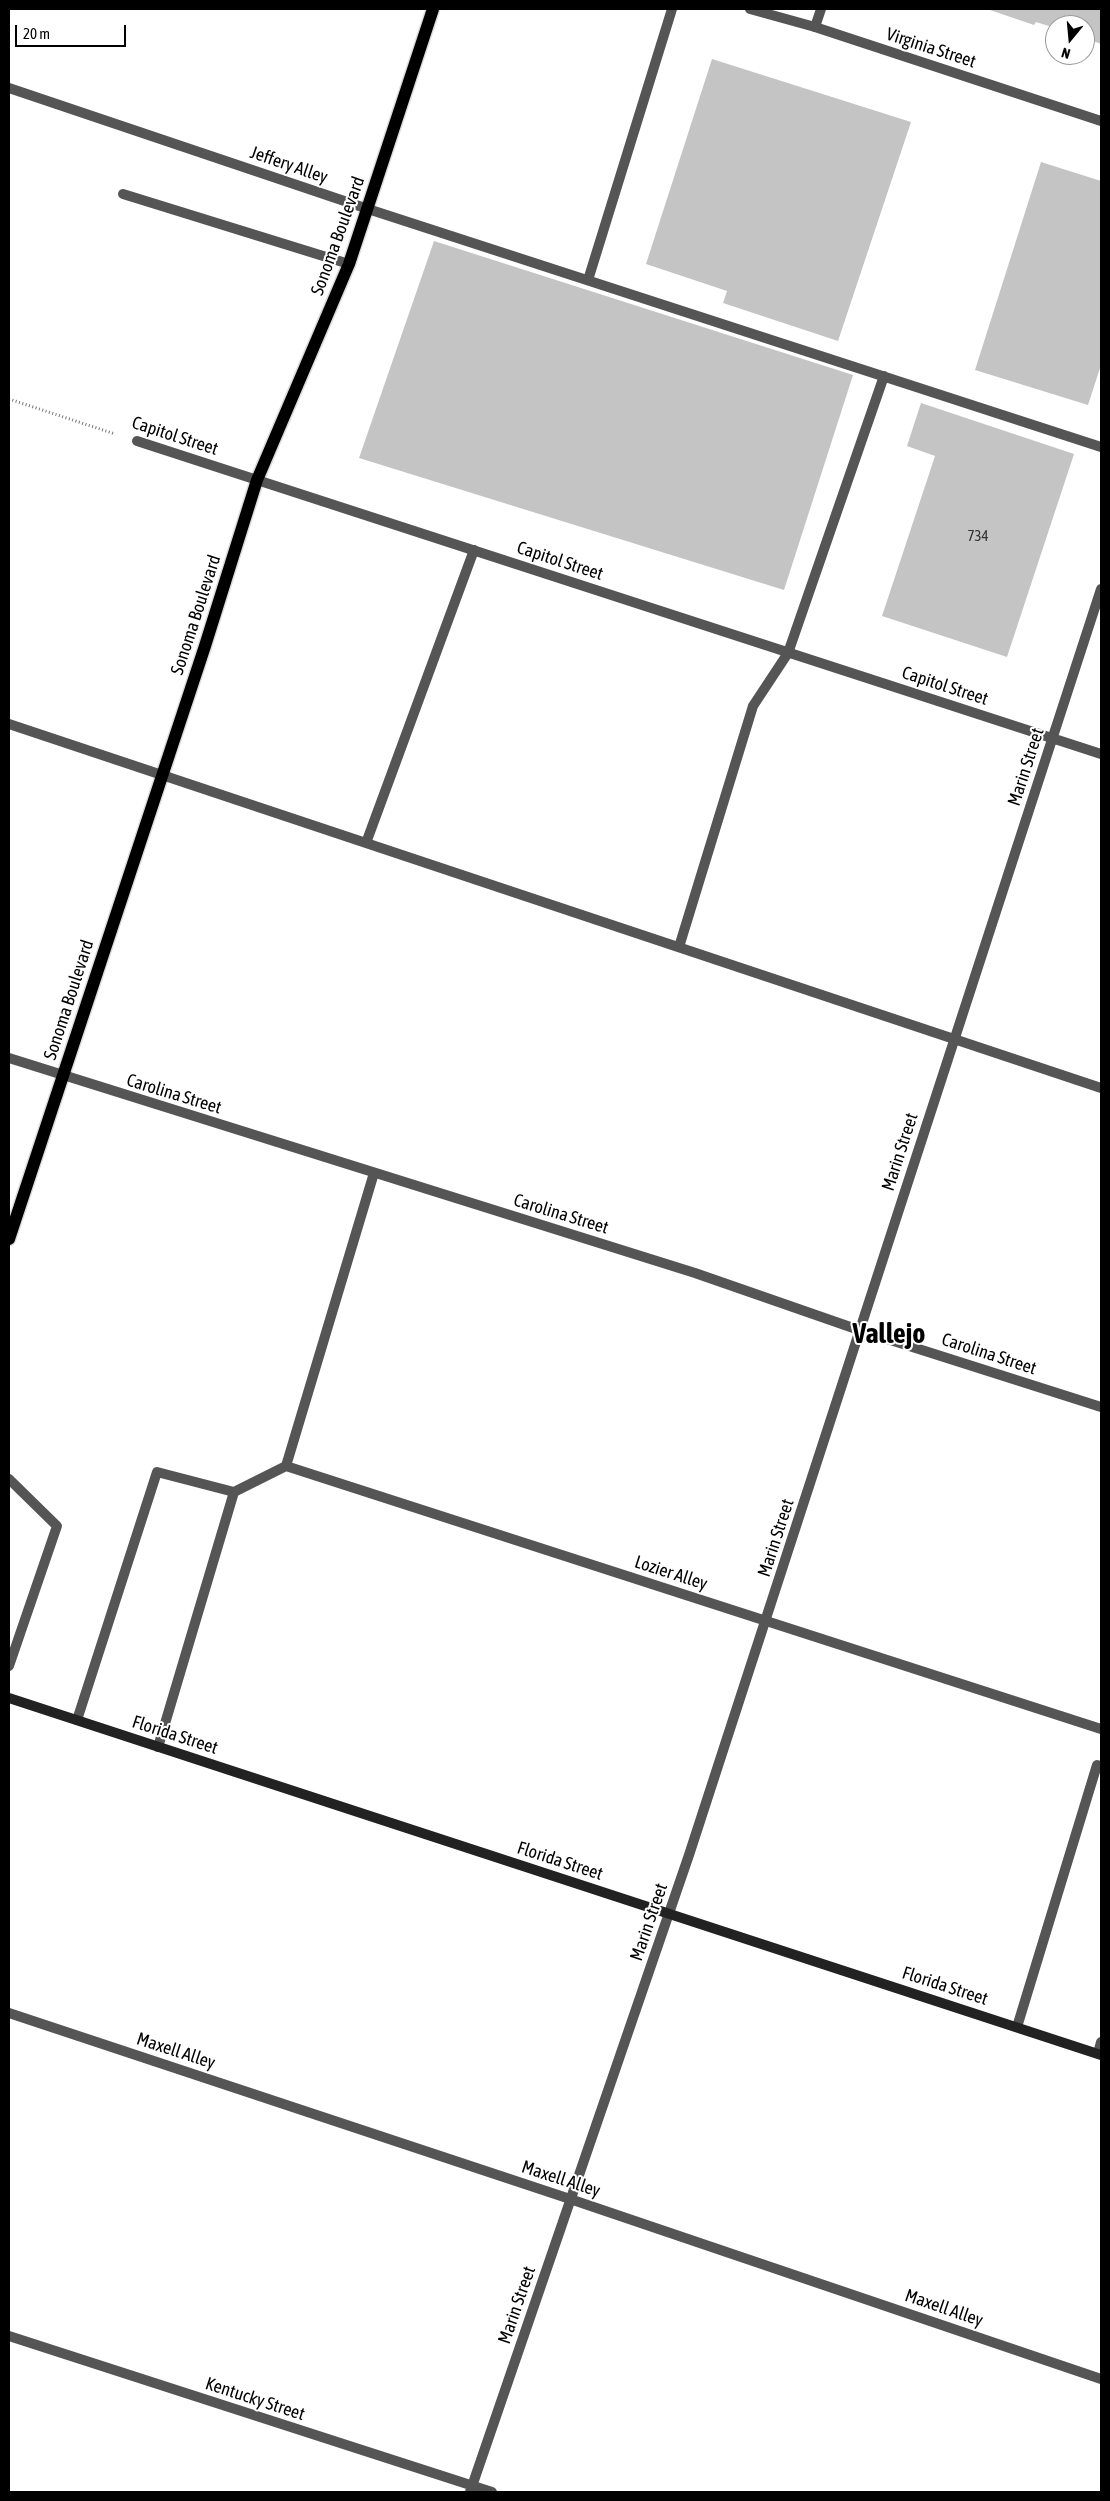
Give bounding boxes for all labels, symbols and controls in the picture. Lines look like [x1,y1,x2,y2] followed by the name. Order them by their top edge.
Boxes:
[18,15,129,47] scale bar
[1045,15,1095,65] north arrow
[884,23,978,73] street label: Virginia Street
[23,25,50,42] text: 20 m
[1060,45,1072,62] text: N
[247,142,331,188] street label: Jeffery Alley
[307,174,369,298] street label: Sonoma Boulevard
[129,412,221,460] street label: Capitol Street
[967,527,989,545] house number: 734
[514,537,606,585] street label: Capitol Street
[166,552,226,678] street label: Sonoma Boulevard
[899,662,991,710] street label: Capitol Street
[1003,725,1049,809] street label: Marin Street
[39,937,99,1063] street label: Sonoma Boulevard
[124,1069,224,1119] street label: Carolina Street
[877,1110,923,1194] street label: Marin Street
[511,1189,611,1239] street label: Carolina Street
[853,1317,925,1351] district label: Vallejo
[939,1329,1039,1379] street label: Carolina Street
[753,1496,799,1580] street label: Marin Street
[632,1551,710,1595] street label: Lozier Alley
[130,1711,220,1759] street label: Florida Street
[515,1837,605,1885] street label: Florida Street
[626,1880,672,1964] street label: Marin Street
[900,1962,990,2010] street label: Florida Street
[134,2028,218,2074] street label: Maxell Alley
[519,2156,603,2202] street label: Maxell Alley
[494,2263,540,2347] street label: Marin Street
[902,2285,986,2331] street label: Maxell Alley
[203,2373,307,2425] street label: Kentucky Street

